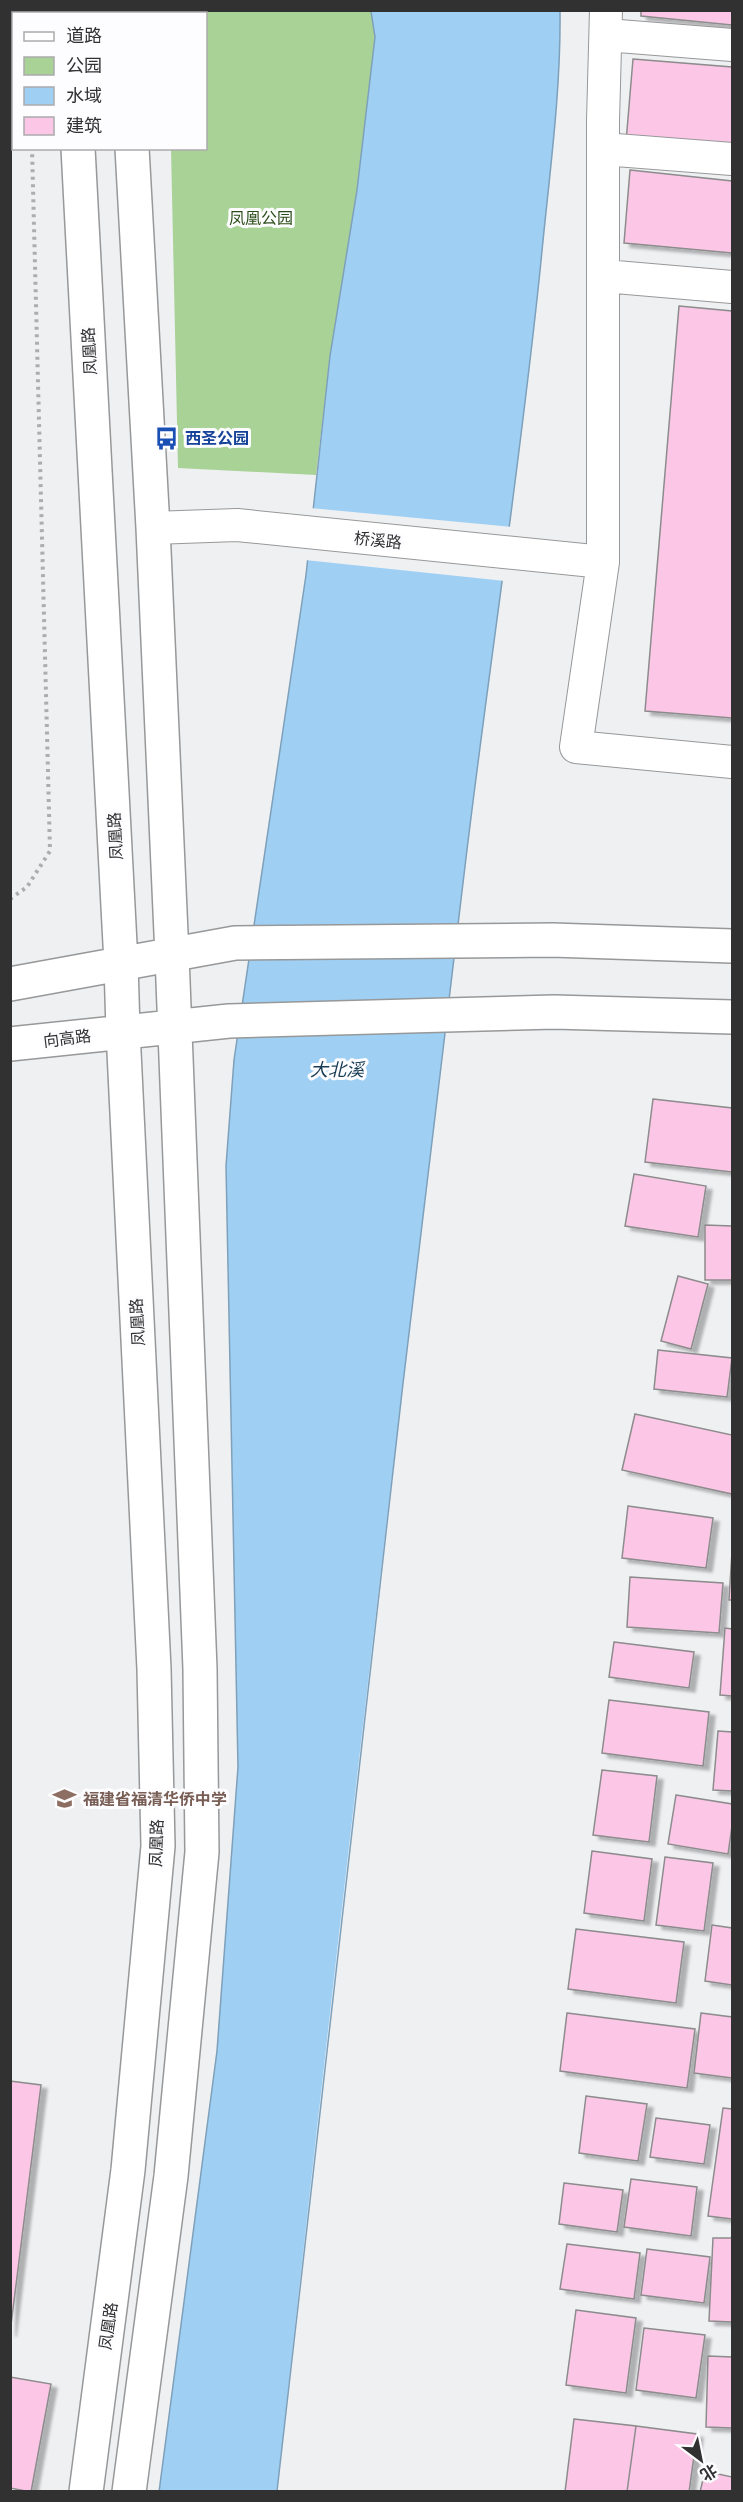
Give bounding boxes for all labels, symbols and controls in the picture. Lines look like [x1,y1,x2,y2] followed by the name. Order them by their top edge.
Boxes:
[12,12,207,150] legend
[66,24,102,47] text: 道路
[66,54,102,77] text: 公园
[66,84,102,107] text: 水域
[66,114,102,137] text: 建筑
[229,208,293,228] park label: 凤凰公园
[78,327,100,375] street label: 凤凰路
[154,425,180,451] bus stop icon: 西圣公园
[185,428,249,448] place label: 西圣公园
[353,528,403,552] street label: 桥溪路
[104,812,126,860] street label: 凤凰路
[42,1025,92,1051] street label: 向高路
[310,1058,366,1081] water label: 大北溪
[126,1298,148,1346] street label: 凤凰路
[52,1786,78,1812] school or university icon: 福建省福清华侨中学
[83,1789,227,1809] place label: 福建省福清华侨中学
[145,1819,167,1867] street label: 凤凰路
[95,2301,121,2351] street label: 凤凰路
[671,2430,731,2490] north arrow
[697,2460,721,2485] text: 北

